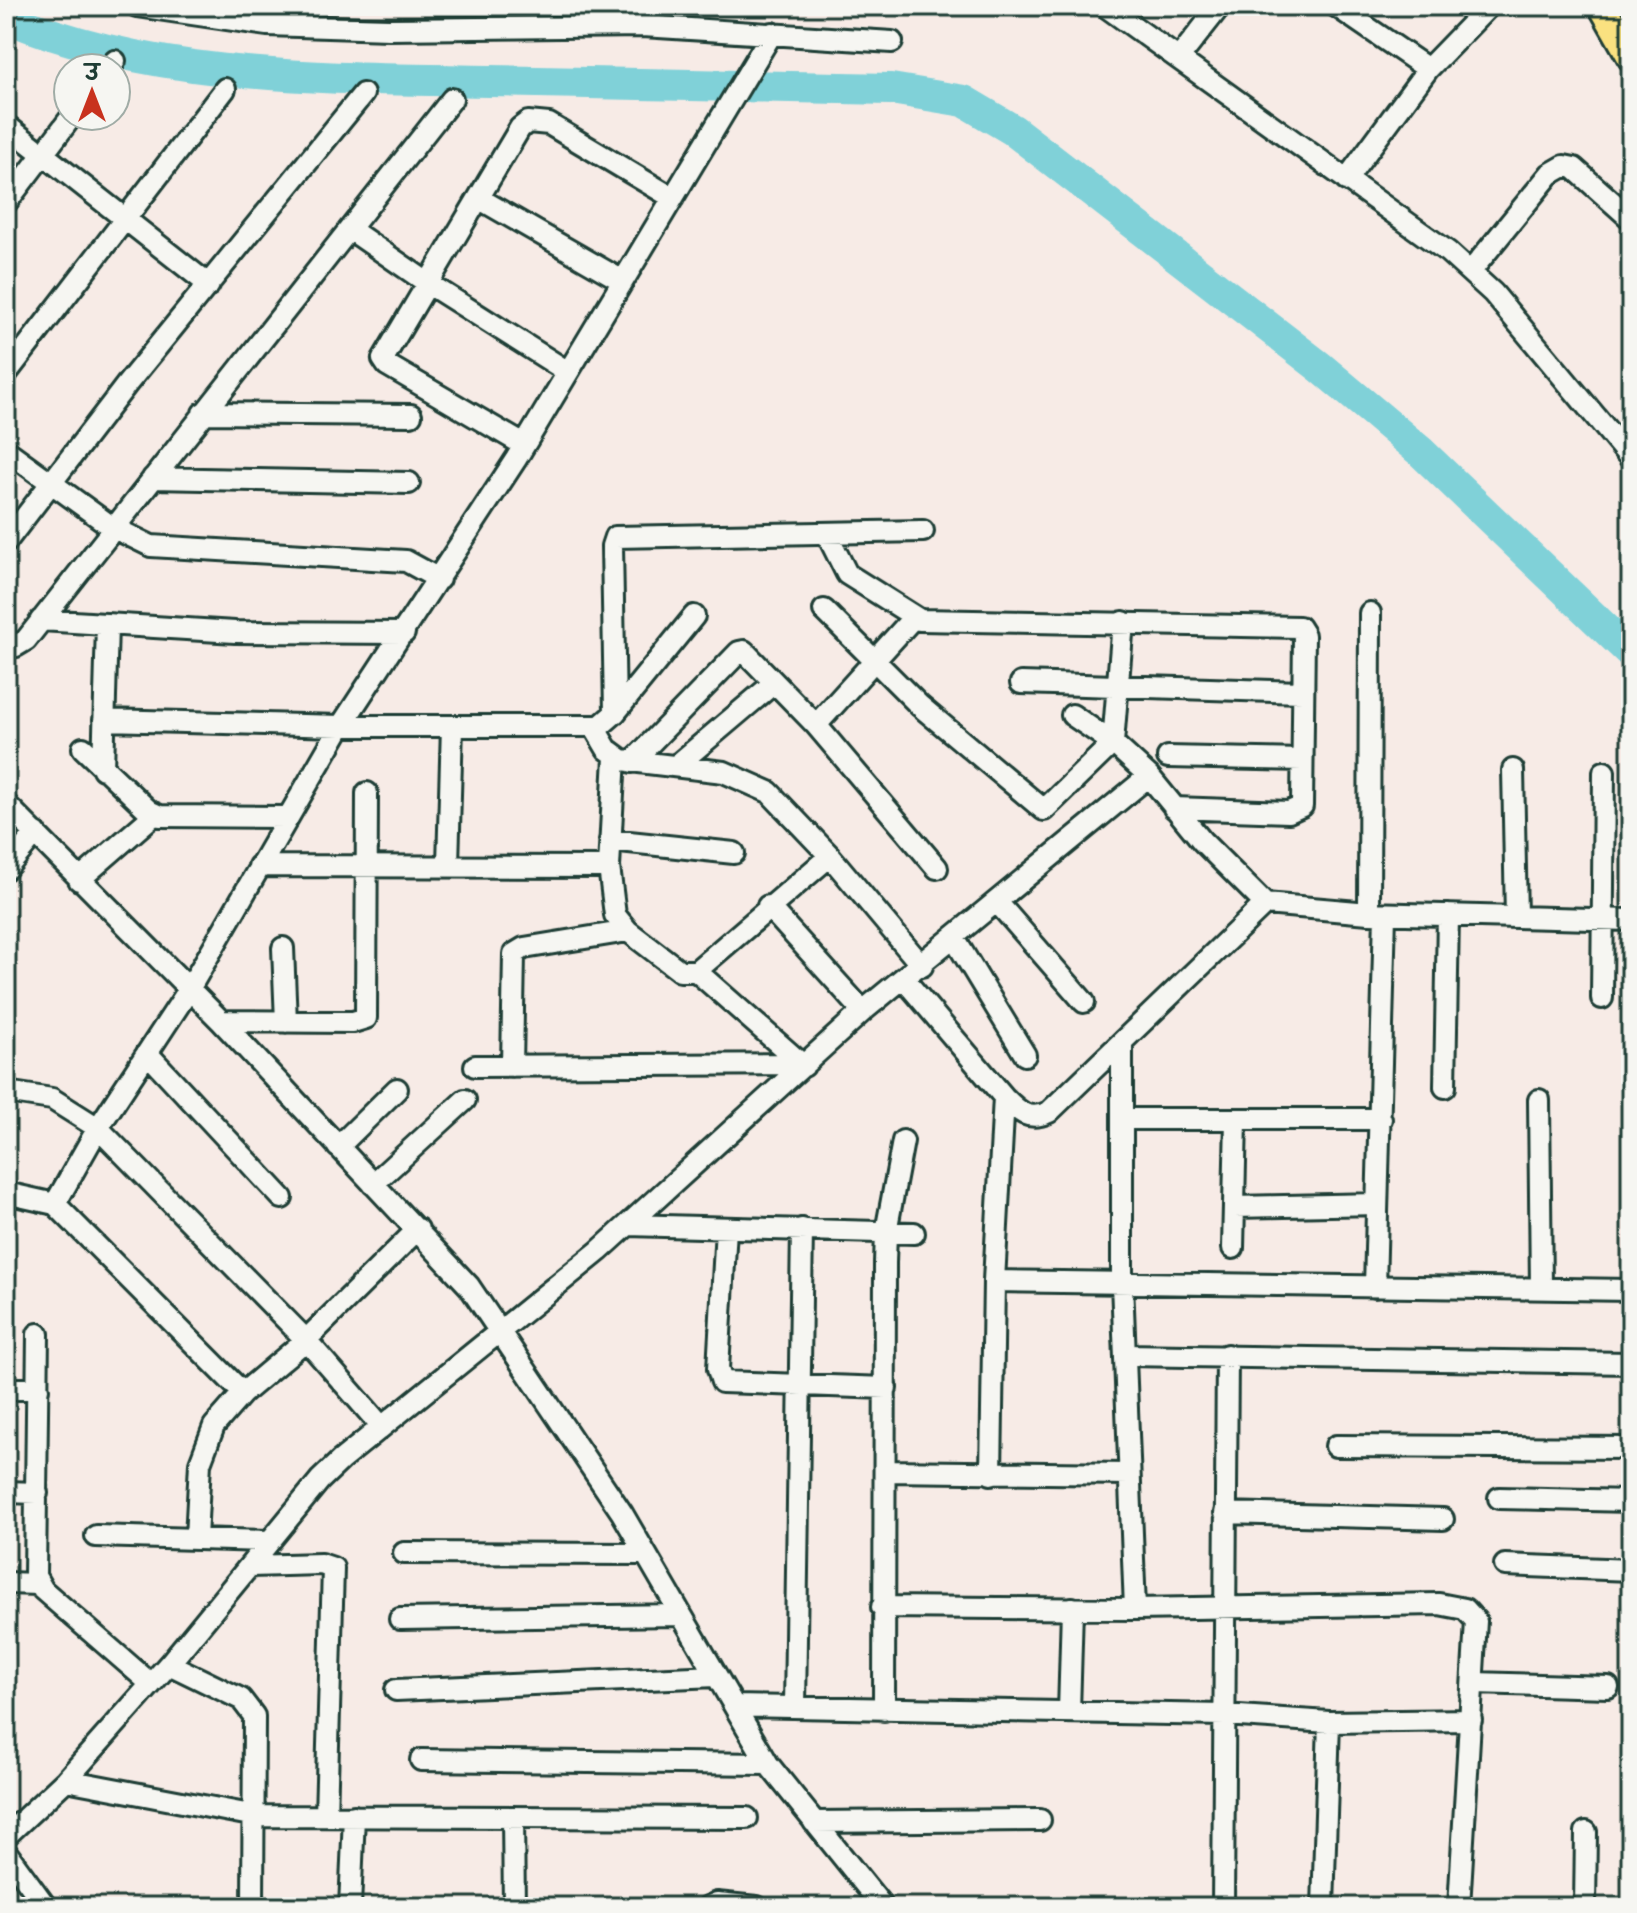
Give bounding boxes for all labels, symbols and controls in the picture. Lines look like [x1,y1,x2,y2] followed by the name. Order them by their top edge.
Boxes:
[52,52,132,132] north arrow
[83,54,102,87] text: उ

